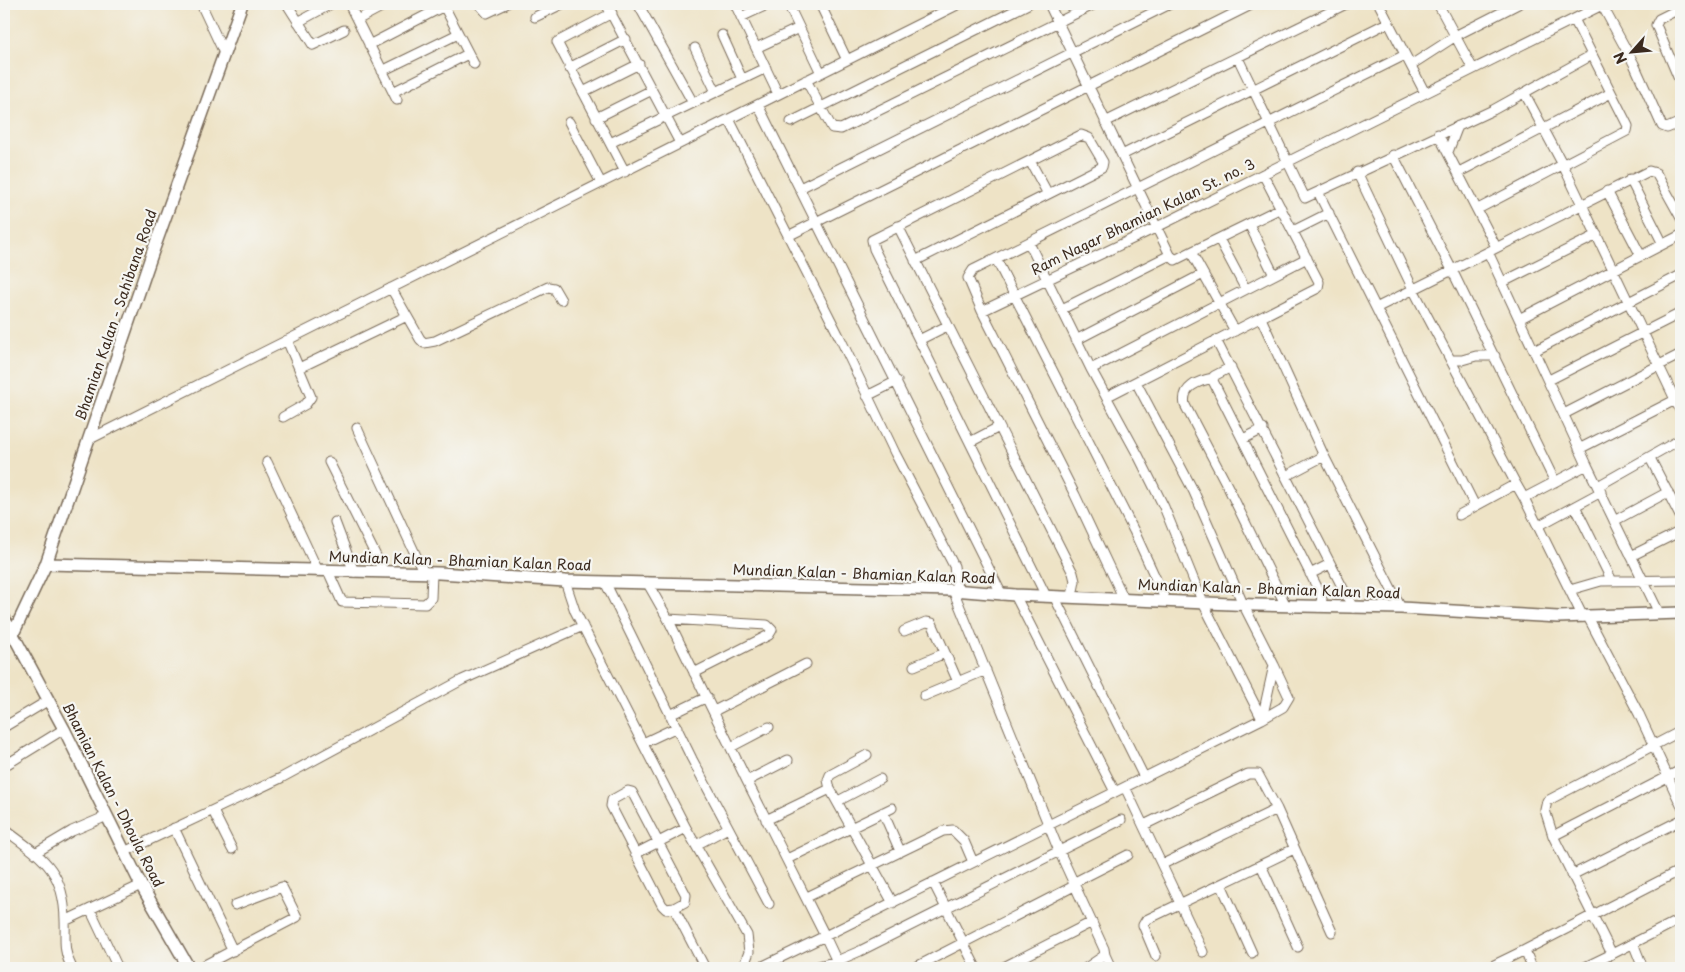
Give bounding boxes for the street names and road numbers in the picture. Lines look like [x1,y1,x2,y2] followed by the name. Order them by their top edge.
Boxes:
[1027,153,1258,280] street label: Ram Nagar Bhamian Kalan St. no. 3
[69,207,162,423] street label: Bhamian Kalan - Sahibana Road
[328,545,592,576] street label: Mundian Kalan - Bhamian Kalan Road
[732,558,996,589] street label: Mundian Kalan - Bhamian Kalan Road
[1137,573,1401,604] street label: Mundian Kalan - Bhamian Kalan Road
[58,699,169,891] street label: Bhamian Kalan - Dhoula Road

